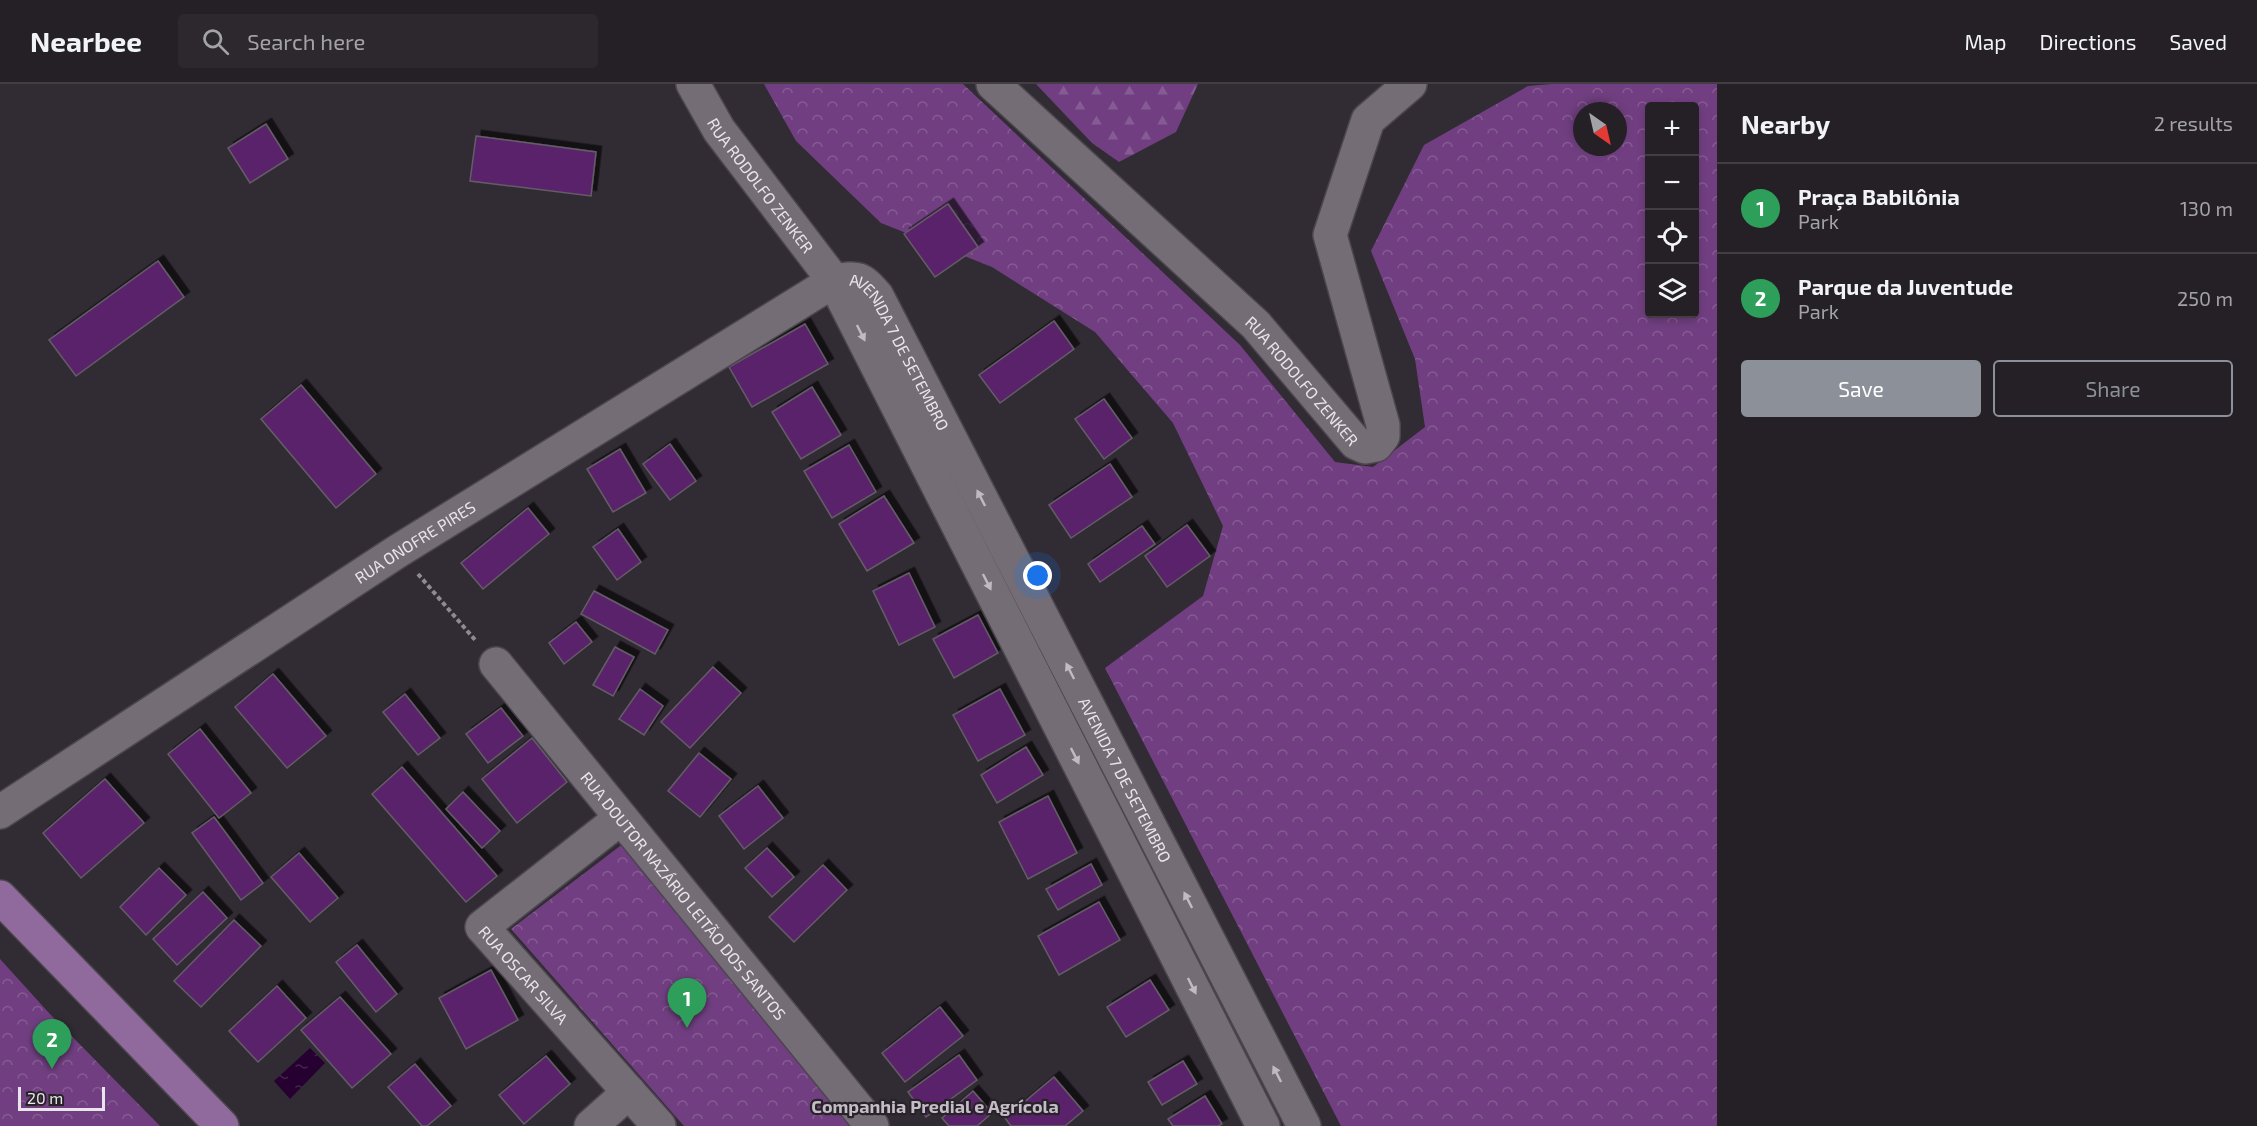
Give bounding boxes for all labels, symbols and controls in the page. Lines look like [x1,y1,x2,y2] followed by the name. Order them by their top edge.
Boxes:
[178,14,598,68] search box
[30,24,142,58] text: Nearbee
[199,25,232,58] icon: search
[247,28,365,54] text: Search here
[1964,29,2007,54] text: Map
[2040,29,2136,54] text: Directions
[2169,29,2227,54] text: Saved
[1573,102,1627,156] north arrow
[1645,102,1699,318] map controls
[1645,102,1699,156] button: +
[1741,108,1830,139] text: Nearby
[2154,111,2233,135] text: 2 results
[704,114,818,256] street label: RUA RODOLFO ZENKER
[1645,156,1699,210] button: −
[1798,183,1960,209] text: Praça Babilônia
[1756,196,1765,220] text: 1
[2180,196,2233,220] text: 130 m
[1798,209,1839,233] text: Park
[1645,210,1699,264] button: locate
[1645,264,1699,318] button: layers
[849,269,954,433] street label: AVENIDA 7 DE SETEMBRO
[1798,273,2013,299] text: Parque da Juventude
[1755,286,1766,310] text: 2
[2177,286,2233,310] text: 250 m
[1798,299,1839,323] text: Park
[1242,311,1363,449] street label: RUA RODOLFO ZENKER
[856,324,865,341] one-way arrow
[1741,360,1981,417] button: Save
[1993,360,2233,417] button: Share
[976,489,986,506] one-way arrow
[351,496,478,587] street label: RUA ONOFRE PIRES
[1023,561,1052,590] your location
[982,573,992,590] one-way arrow
[1065,662,1075,679] one-way arrow
[1075,694,1176,865] street label: AVENIDA 7 DE SETEMBRO
[1070,747,1080,764] one-way arrow
[578,767,791,1023] street label: RUA DOUTOR NAZÁRIO LEITÃO DOS SANTOS
[1183,892,1193,909] one-way arrow
[475,921,573,1027] street label: RUA OSCAR SILVA
[1187,977,1196,994] one-way arrow
[668,978,706,1028] pin: 1
[32,1020,72,1069] pin: 2
[1272,1065,1282,1082] one-way arrow
[18,1084,105,1112] scale bar
[27,1088,63,1107] text: 20 m
[811,1095,1059,1117] district label: Companhia Predial e Agrícola

